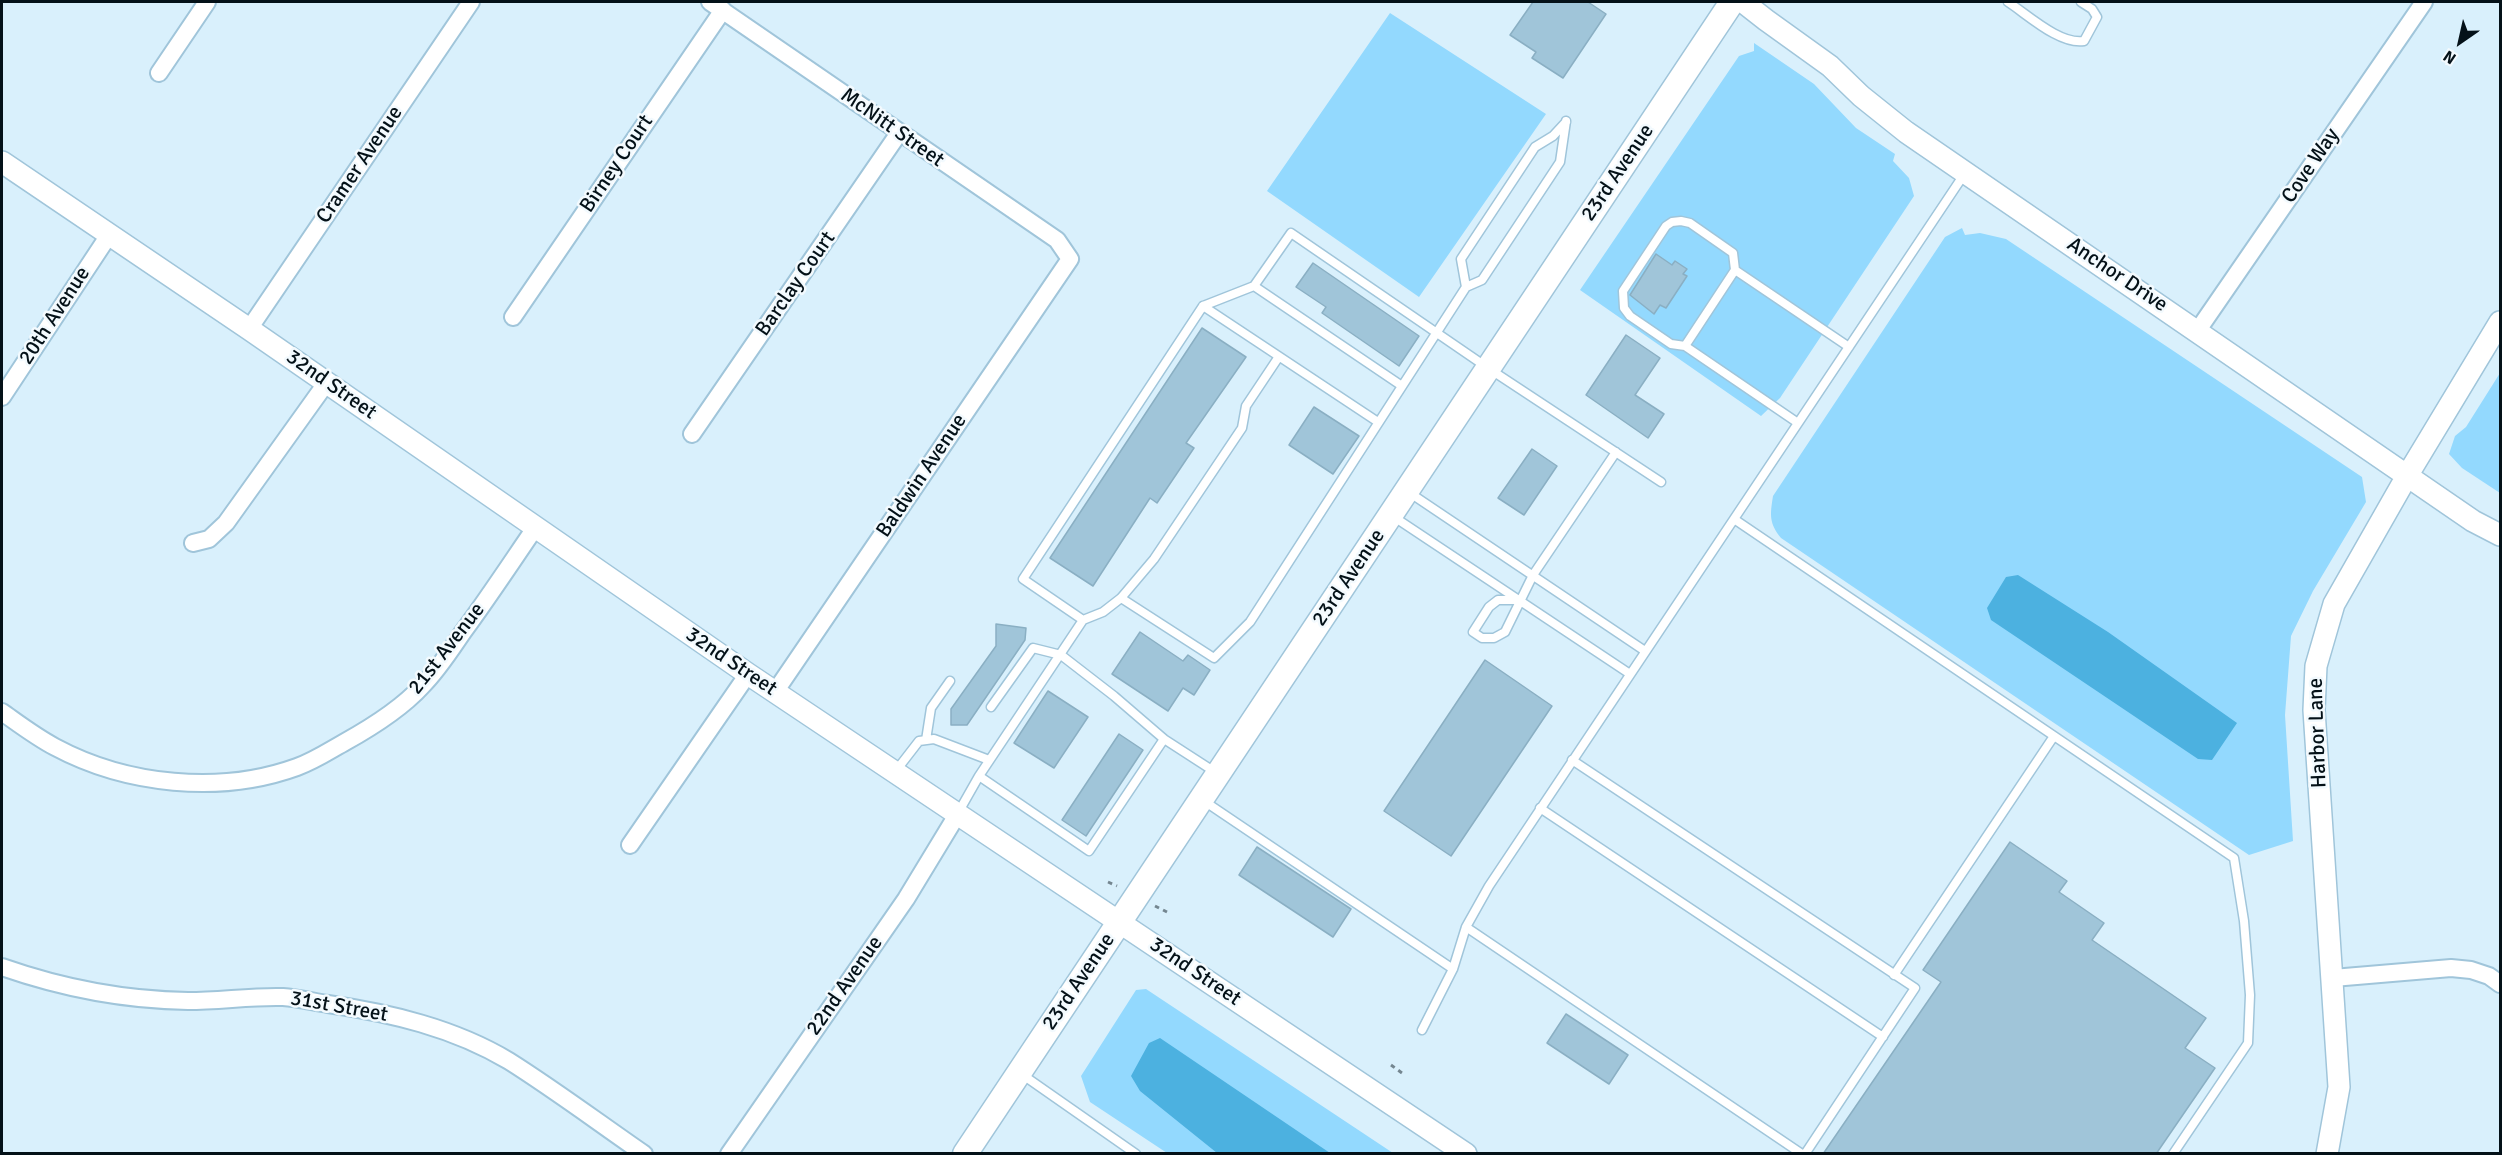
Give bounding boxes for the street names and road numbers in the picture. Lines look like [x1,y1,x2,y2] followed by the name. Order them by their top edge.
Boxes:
[835,83,949,173] street label: McNitt Street
[311,101,409,229] street label: Cramer Avenue
[575,110,659,218] street label: Birney Court
[1576,120,1660,226] street label: 23rd Avenue
[2277,124,2345,208] street label: Cove Way
[751,227,841,341] street label: Barclay Court
[2062,232,2172,318] street label: Anchor Drive
[14,262,96,370] street label: 20th Avenue
[281,345,381,425] street label: 32nd Street
[871,410,973,542] street label: Baldwin Avenue
[1307,525,1391,631] street label: 23rd Avenue
[403,598,491,700] street label: 21st Avenue
[681,622,781,702] street label: 32nd Street
[2303,677,2333,789] street label: Harbor Lane
[1037,929,1121,1035] street label: 23rd Avenue
[802,931,888,1041] street label: 22nd Avenue
[1145,932,1245,1012] street label: 32nd Street
[288,986,390,1028] street label: 31st Street

